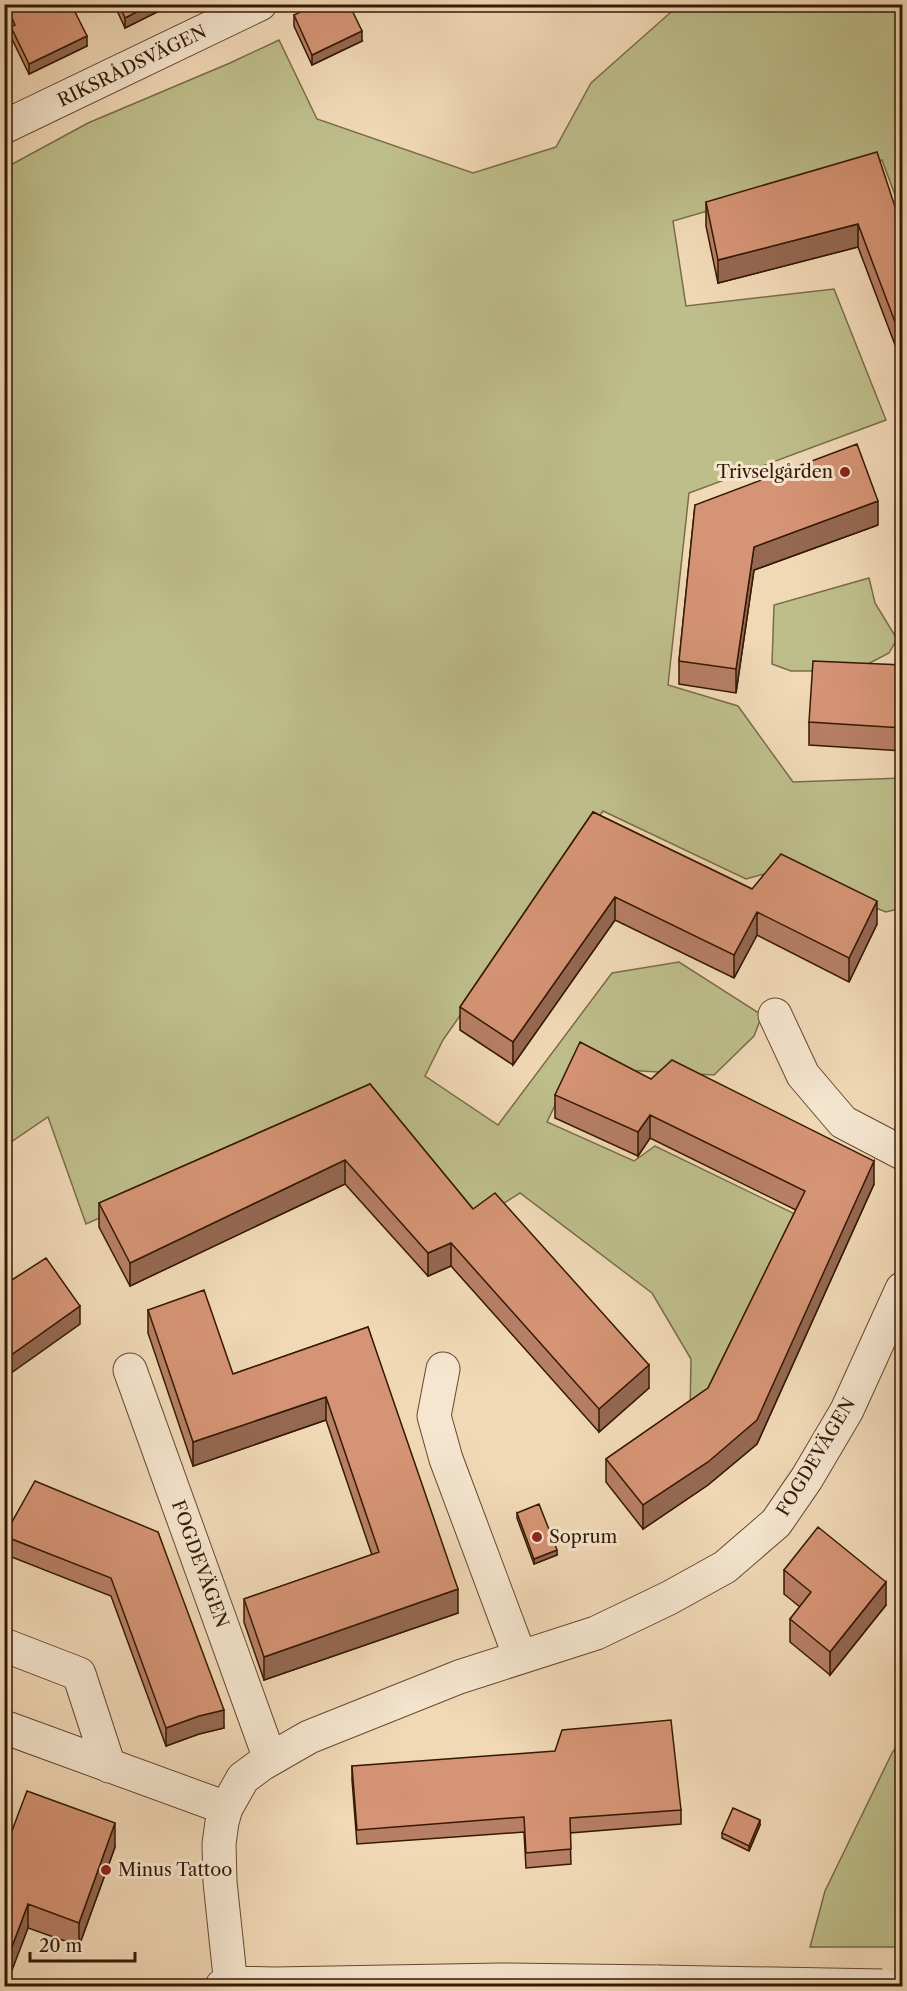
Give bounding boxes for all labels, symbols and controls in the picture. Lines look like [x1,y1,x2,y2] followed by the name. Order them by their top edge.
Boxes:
[54,19,210,112] street label: RIKSRÅDSVÄGEN
[717,461,833,483] place label: Trivselgården
[838,465,852,479] marker: Trivselgården
[771,1393,860,1520] street label: FOGDEVÄGEN
[167,1497,234,1631] street label: FOGDEVÄGEN
[549,1526,618,1548] place label: Soprum
[530,1530,544,1544] marker: Soprum
[118,1859,232,1881] place label: Minus Tattoo
[99,1863,113,1877] marker: Minus Tattoo
[30,1925,135,1963] scale bar
[39,1935,83,1957] text: 20 m

